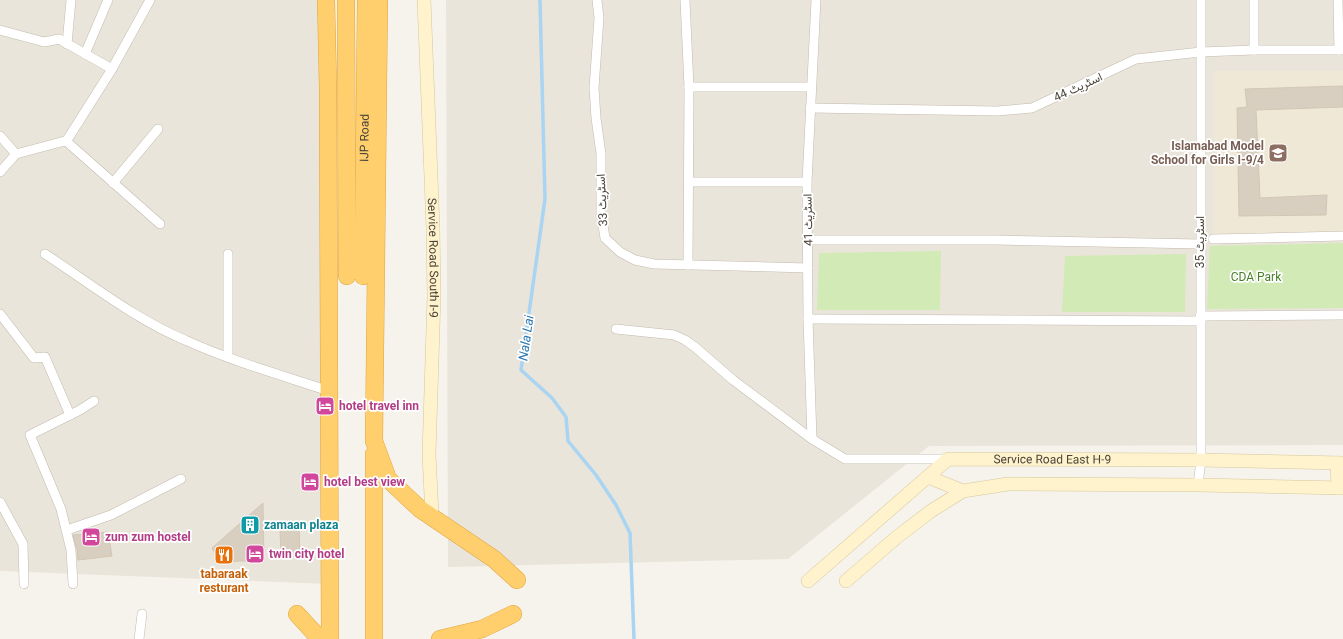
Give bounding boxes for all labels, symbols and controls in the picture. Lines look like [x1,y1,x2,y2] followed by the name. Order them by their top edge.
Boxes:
[1051,70,1105,105] street label: اسٹریٹ 44
[357,114,372,162] street label: IJP Road
[1151,139,1264,167] place label: Islamabad Model School for Girls I-9/4
[1267,142,1289,164] school or university icon: Islamabad Model School for Girls I-9/4
[594,173,611,226] street label: اسٹریٹ 33
[801,194,816,246] street label: اسٹریٹ 41
[425,198,441,318] street label: Service Road South I-9
[1193,216,1208,268] street label: اسٹریٹ 35
[1231,270,1282,284] park label: CDA Park
[515,313,537,362] water label: Nala Lai
[314,395,336,417] hotel icon: hotel travel inn
[339,399,419,413] place label: hotel travel inn
[993,452,1111,467] street label: Service Road East H-9
[299,471,321,493] hotel icon: hotel best view
[324,475,405,489] place label: hotel best view
[239,514,261,536] building icon: zamaan plaza
[264,518,339,532] place label: zamaan plaza
[80,526,102,548] hotel icon: zum zum hostel
[105,530,191,544] place label: zum zum hostel
[244,543,266,565] hotel icon: twin city hotel
[213,544,235,566] restaurant icon: tabaraak resturant
[269,547,344,561] place label: twin city hotel
[199,567,249,595] place label: tabaraak resturant

